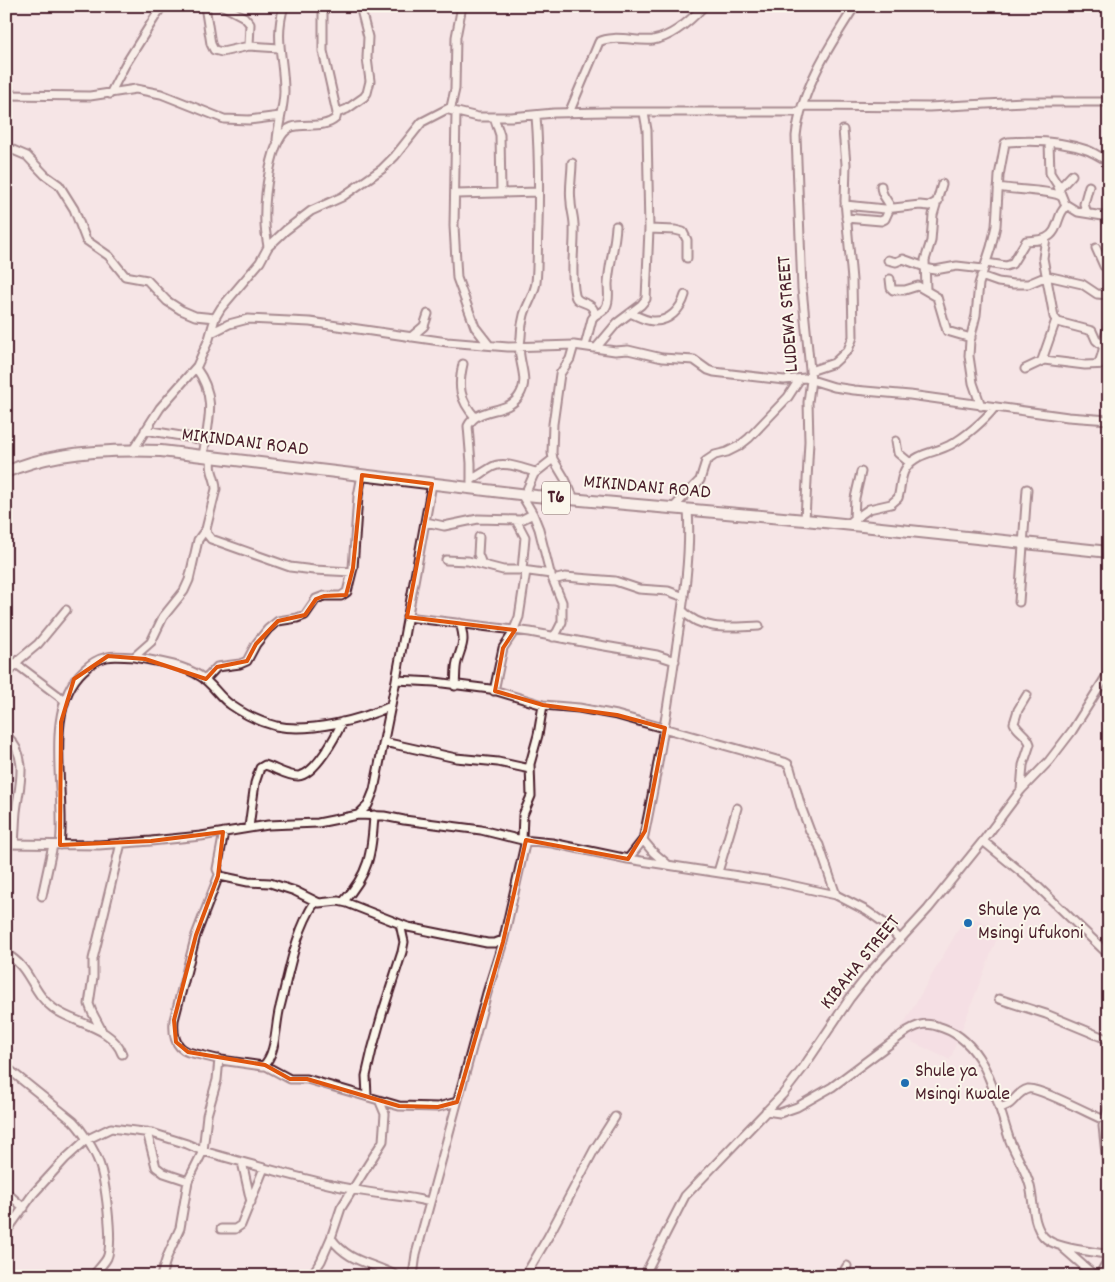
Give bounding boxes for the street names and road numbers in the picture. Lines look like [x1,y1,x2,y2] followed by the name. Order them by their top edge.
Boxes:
[771,255,807,373] street label: LUDEWA STREET
[180,421,310,465] street label: MIKINDANI ROAD
[582,468,712,508] street label: MIKINDANI ROAD
[542,482,570,514] road number: T6
[814,910,908,1016] street label: KIBAHA STREET

